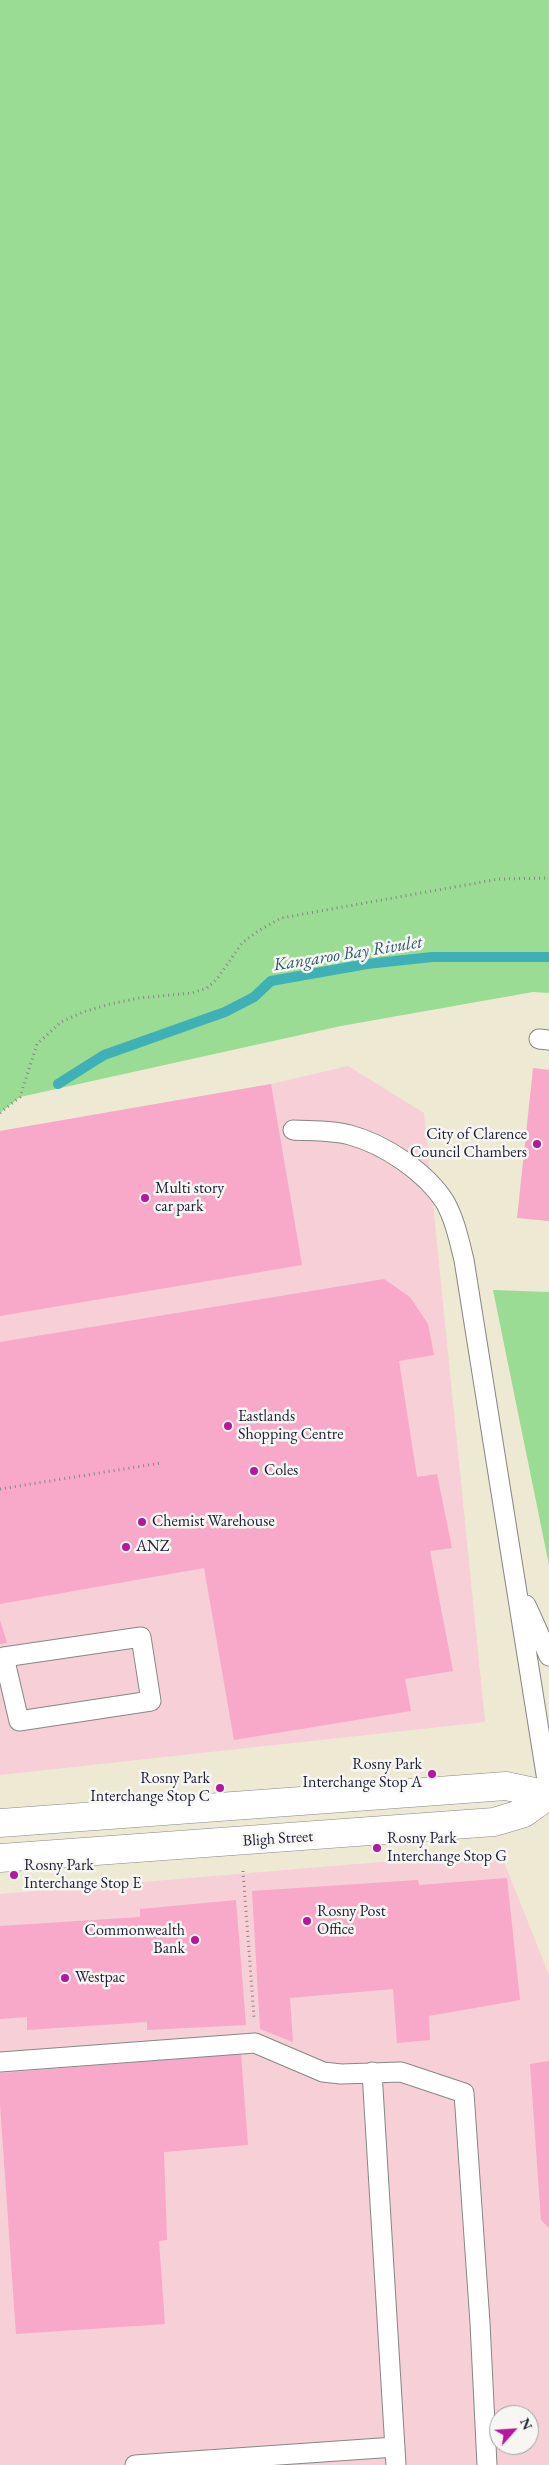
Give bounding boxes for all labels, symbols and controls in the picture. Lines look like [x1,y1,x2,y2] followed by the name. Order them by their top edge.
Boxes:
[272,932,424,976] water label: Kangaroo Bay Rivulet
[410,1125,527,1163] place label: City of Clarence Council Chambers
[531,1138,543,1150] marker: City of Clarence Council Chambers
[155,1179,224,1217] place label: Multi story car park
[139,1192,151,1204] marker: Multi story car park
[238,1407,343,1445] place label: Eastlands Shopping Centre
[222,1420,234,1432] marker: Eastlands Shopping Centre
[264,1461,298,1481] place label: Coles
[248,1465,260,1477] marker: Coles
[152,1512,275,1532] place label: Chemist Warehouse
[136,1516,148,1528] marker: Chemist Warehouse
[136,1537,169,1557] place label: ANZ
[120,1541,132,1553] marker: ANZ
[303,1755,422,1793] place label: Rosny Park Interchange Stop A
[426,1768,438,1780] marker: Rosny Park Interchange Stop A
[90,1769,210,1807] place label: Rosny Park Interchange Stop C
[214,1782,226,1794] marker: Rosny Park Interchange Stop C
[242,1827,314,1851] street label: Bligh Street
[387,1829,507,1867] place label: Rosny Park Interchange Stop G
[371,1842,383,1854] marker: Rosny Park Interchange Stop G
[24,1856,141,1894] place label: Rosny Park Interchange Stop E
[8,1869,20,1881] marker: Rosny Park Interchange Stop E
[317,1902,386,1940] place label: Rosny Post Office
[301,1915,313,1927] marker: Rosny Post Office
[85,1921,185,1959] place label: Commonwealth Bank
[189,1934,201,1946] marker: Commonwealth Bank
[75,1968,125,1988] place label: Westpac
[59,1972,71,1984] marker: Westpac
[489,2405,539,2455] north arrow
[516,2415,537,2433] text: N

